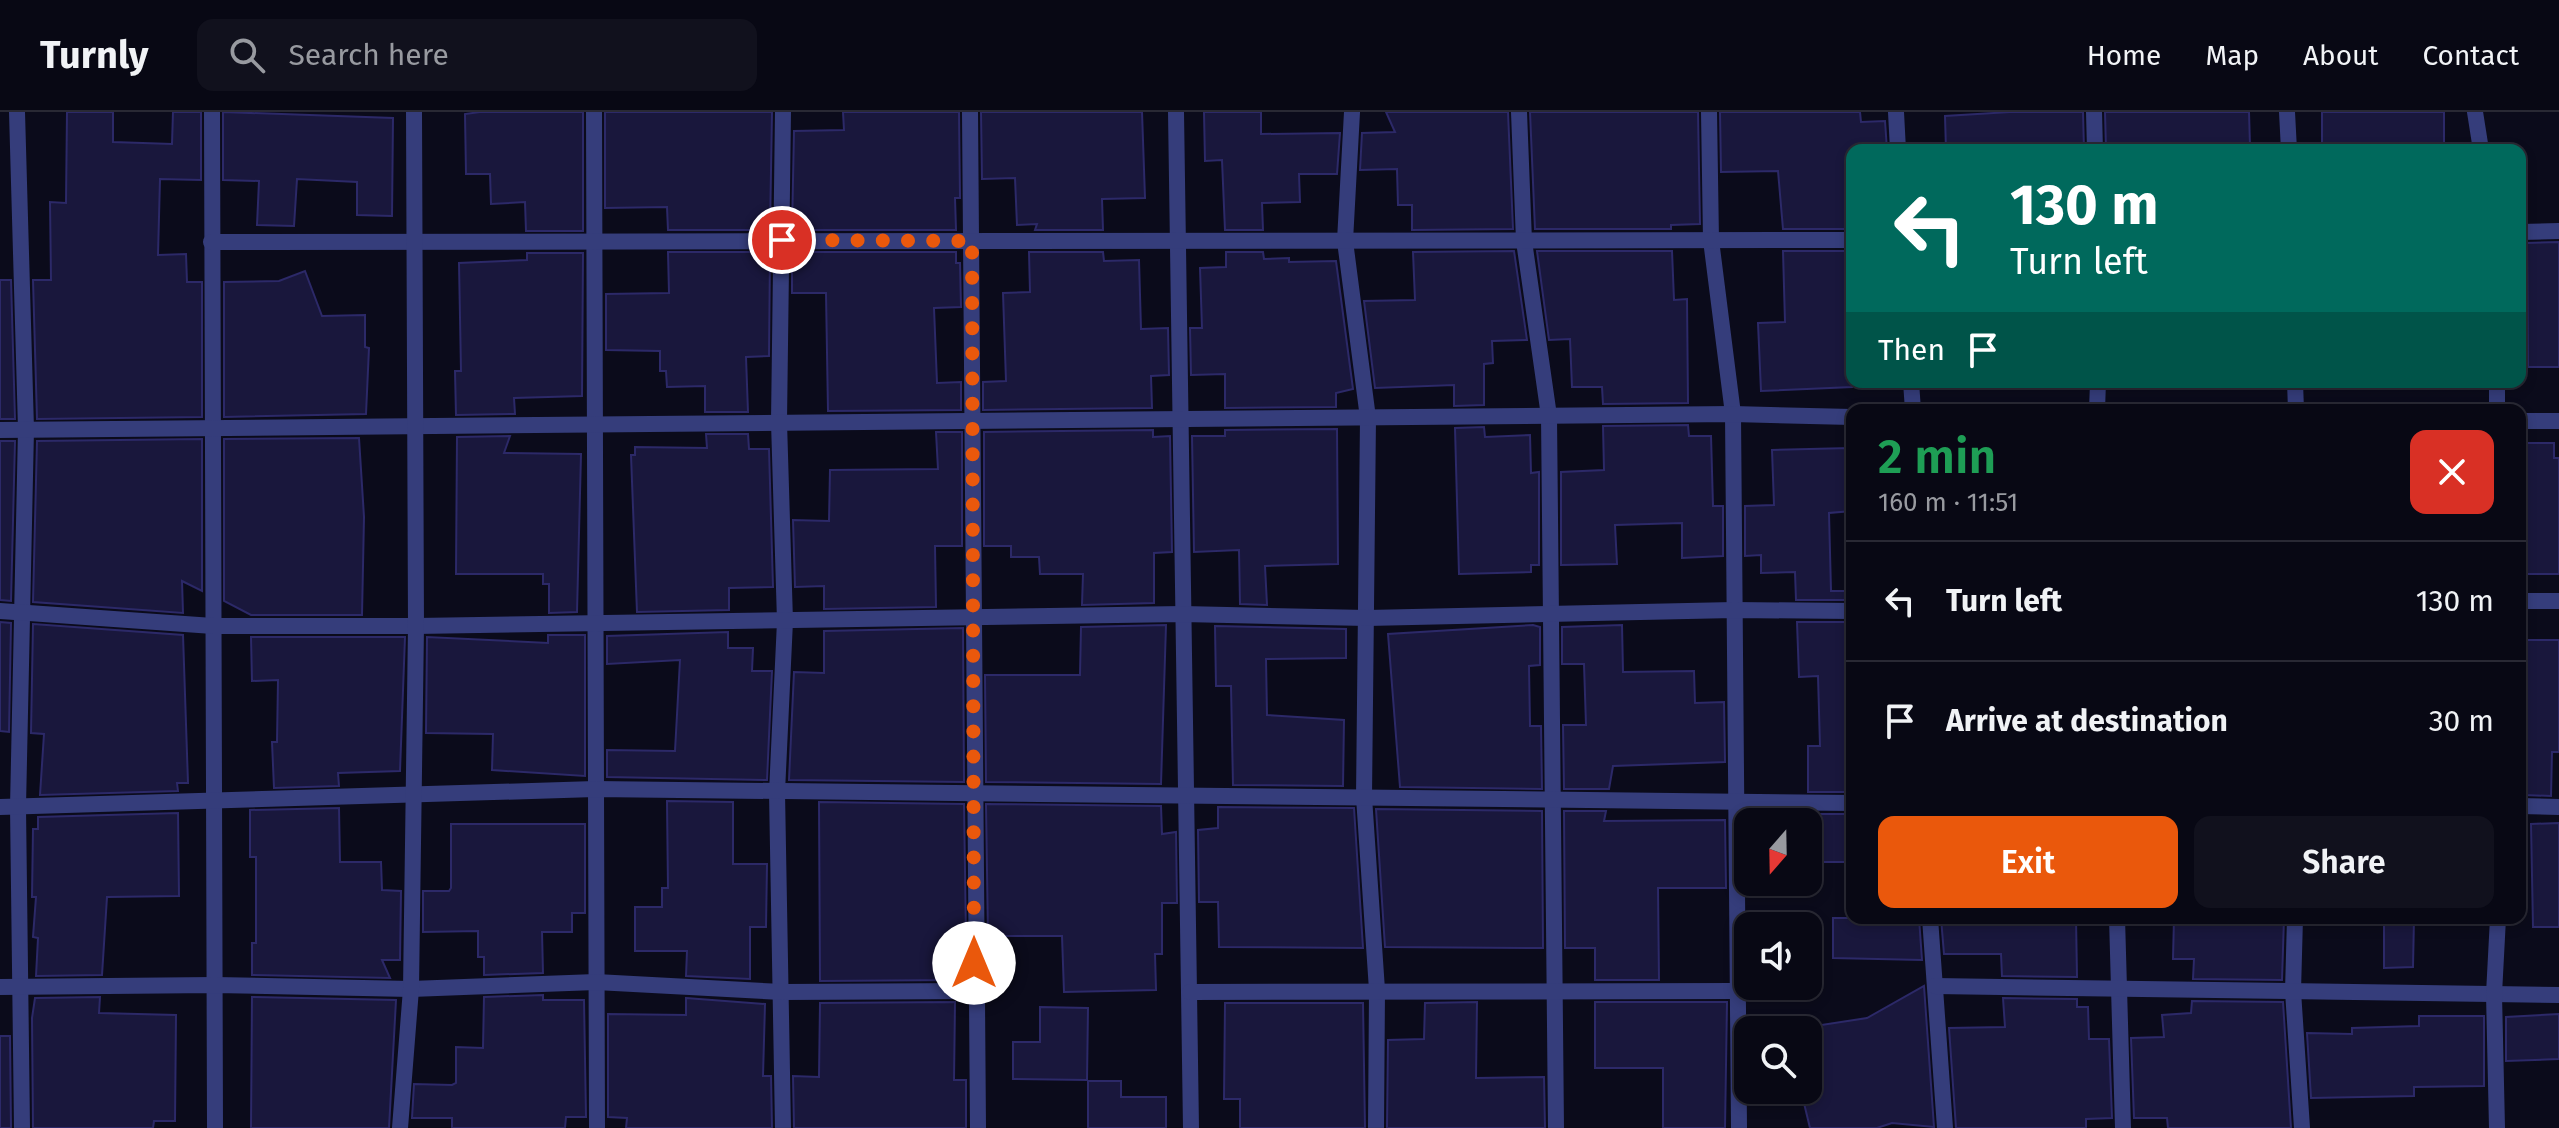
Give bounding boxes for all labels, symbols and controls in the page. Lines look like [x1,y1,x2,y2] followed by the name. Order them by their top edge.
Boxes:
[197,19,757,91] search box
[40,32,149,78] text: Turnly
[225,33,269,77] icon: search
[289,37,449,73] text: Search here
[2087,39,2161,72] text: Home
[2205,39,2259,72] text: Map
[2303,39,2378,72] text: About
[2422,39,2519,72] text: Contact
[2010,172,2158,239] text: 130 m
[1878,176,1982,280] icon: left
[748,206,816,274] pin
[760,218,804,262] icon: arrive
[2010,240,2148,284] text: Turn left
[1961,328,2005,372] icon: arrive
[1878,332,1945,368] text: Then
[1878,428,1996,486] text: 2 min
[2410,430,2494,514] button: close
[1878,487,2018,518] text: 160 m · 11:51
[1878,579,1922,623] icon: left
[1946,583,2062,619] text: Turn left
[2416,583,2494,619] text: 130 m
[1878,699,1922,743] icon: arrive
[1946,703,2228,739] text: Arrive at destination
[2429,703,2494,739] text: 30 m
[1734,808,1822,896] north arrow
[1734,808,1822,1104] map controls
[1878,816,2178,908] button: Exit
[2194,816,2494,908] button: Share
[1734,912,1822,1000] button: sound
[932,921,1016,1005] position arrow
[1734,1016,1822,1104] button: search

